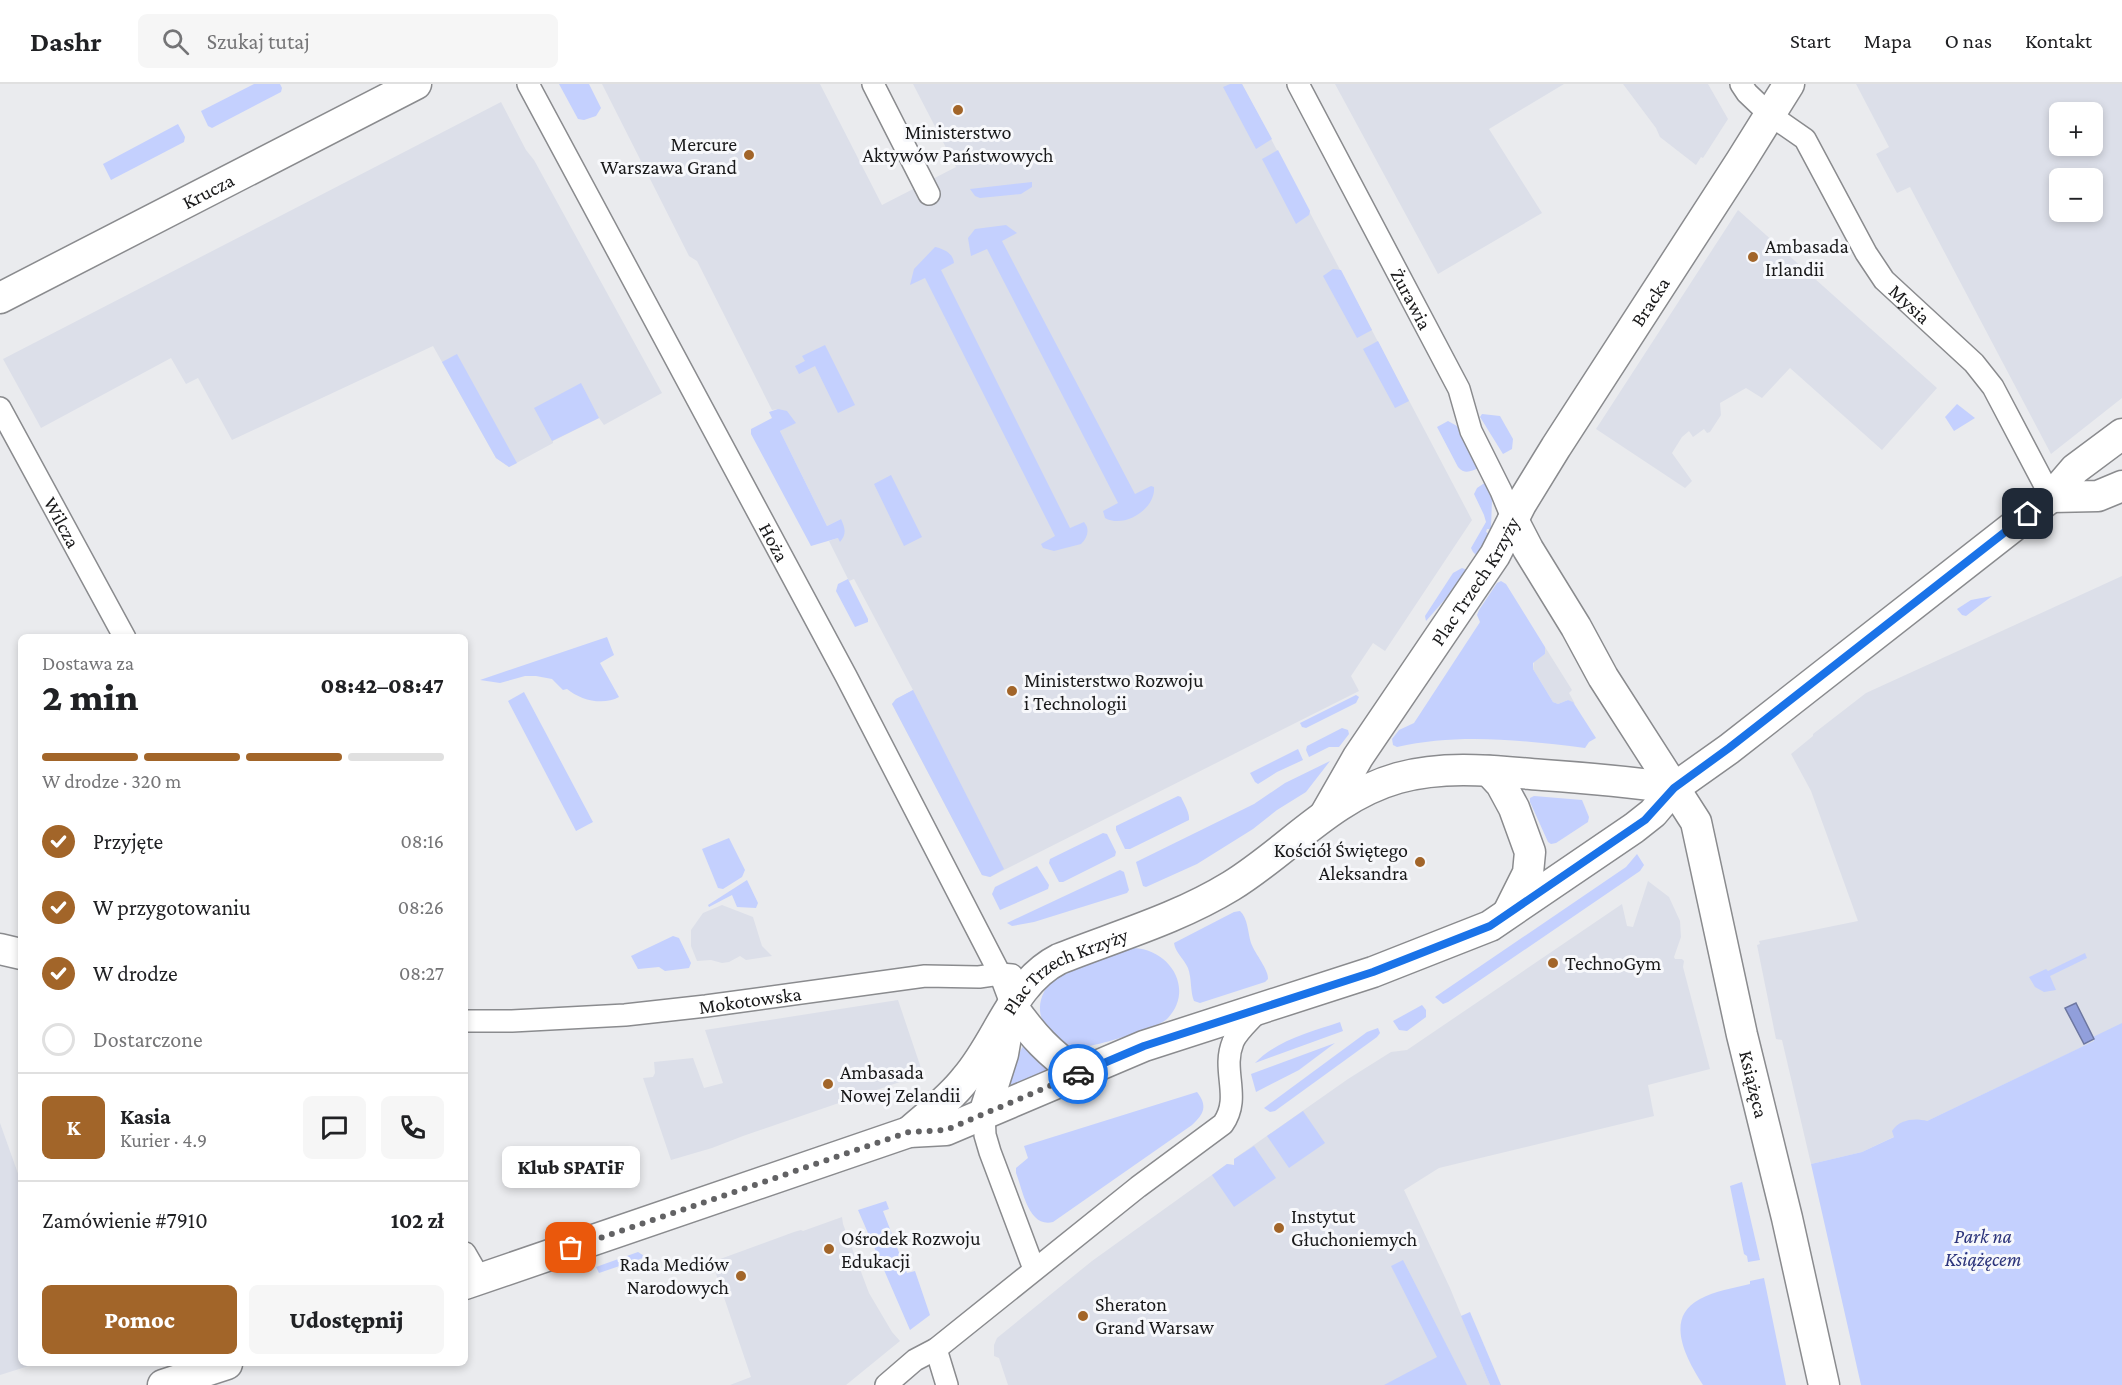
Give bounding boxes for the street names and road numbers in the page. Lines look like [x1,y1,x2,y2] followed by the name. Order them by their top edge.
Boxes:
[178,169,238,213] street label: Krucza
[1386,265,1437,333] street label: Żurawia
[1626,273,1674,330] street label: Bracka
[1885,279,1935,328] street label: Mysia
[39,493,85,551] street label: Wilcza
[1426,512,1525,649] street label: Plac Trzech Krzyży
[755,519,793,565] street label: Hoża
[998,923,1132,1019] street label: Plac Trzech Krzyży
[697,982,803,1018] street label: Mokotowska
[1735,1048,1773,1120] street label: Książęca

